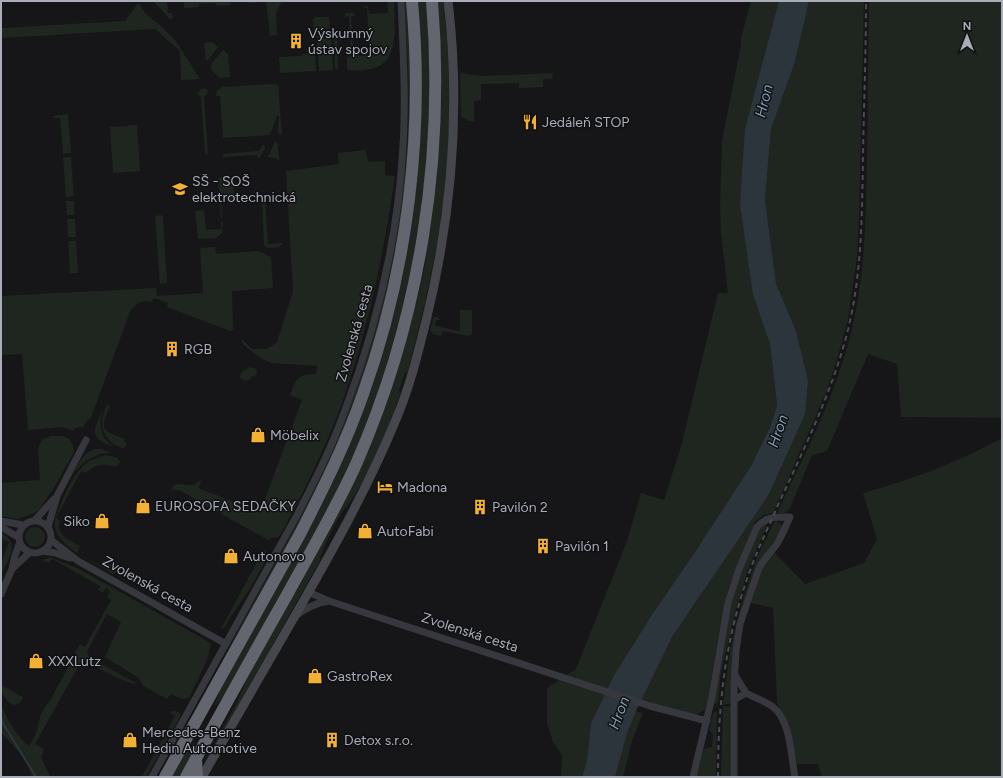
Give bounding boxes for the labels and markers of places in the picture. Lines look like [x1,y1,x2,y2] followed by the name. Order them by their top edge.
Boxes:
[308,25,388,58] place label: Výskumný ústav spojov
[287,32,305,50] building icon: Výskumný ústav spojov
[521,113,539,131] restaurant icon: Jedáleň STOP
[542,114,629,131] place label: Jedáleň STOP
[192,173,296,206] place label: SŠ - SOŠ elektrotechnická
[171,180,189,198] school or university icon: SŠ - SOŠ elektrotechnická
[163,340,181,358] building icon: RGB
[184,341,212,358] place label: RGB
[249,426,267,444] shop icon: Möbelix
[270,427,319,444] place label: Möbelix
[376,478,394,496] hotel icon: Madona
[397,479,447,496] place label: Madona
[134,497,152,515] shop icon: EUROSOFA SEDAČKY
[155,498,296,515] place label: EUROSOFA SEDAČKY
[471,498,489,516] building icon: Pavilón 2
[492,499,548,516] place label: Pavilón 2
[93,512,111,530] shop icon: Siko
[63,513,90,530] place label: Siko
[356,522,374,540] shop icon: AutoFabi
[377,523,434,540] place label: AutoFabi
[534,537,552,555] building icon: Pavilón 1
[555,538,609,555] place label: Pavilón 1
[222,547,240,565] shop icon: Autonovo
[243,548,305,565] place label: Autonovo
[27,652,45,670] shop icon: XXXLutz
[48,653,101,670] place label: XXXLutz
[306,667,324,685] shop icon: GastroRex
[327,668,393,685] place label: GastroRex
[142,724,257,757] place label: Mercedes-Benz Hedin Automotive
[121,731,139,749] shop icon: Mercedes-Benz Hedin Automotive
[323,731,341,749] building icon: Detox s.r.o.
[344,732,413,749] place label: Detox s.r.o.

